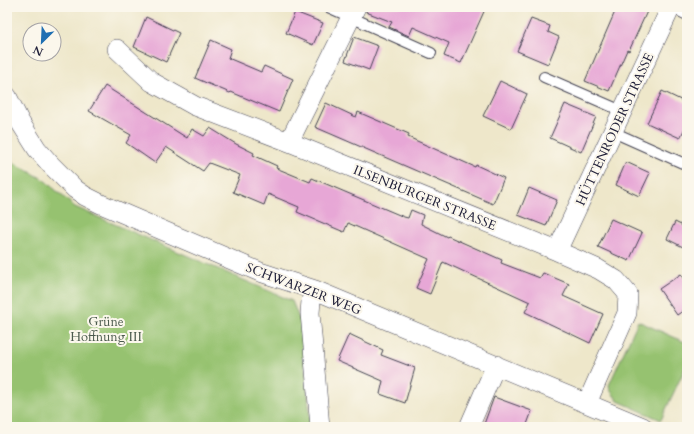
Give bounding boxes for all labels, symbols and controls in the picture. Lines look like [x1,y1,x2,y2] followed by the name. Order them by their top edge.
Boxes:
[22,22,62,62] north arrow
[30,42,46,59] text: N
[572,50,658,209] street label: HÜTTENRODER STRASSE
[351,161,499,235] street label: ILSENBURGER STRASSE
[243,259,364,319] street label: SCHWARZER WEG
[70,313,142,346] park label: Grüne Hoffnung III

